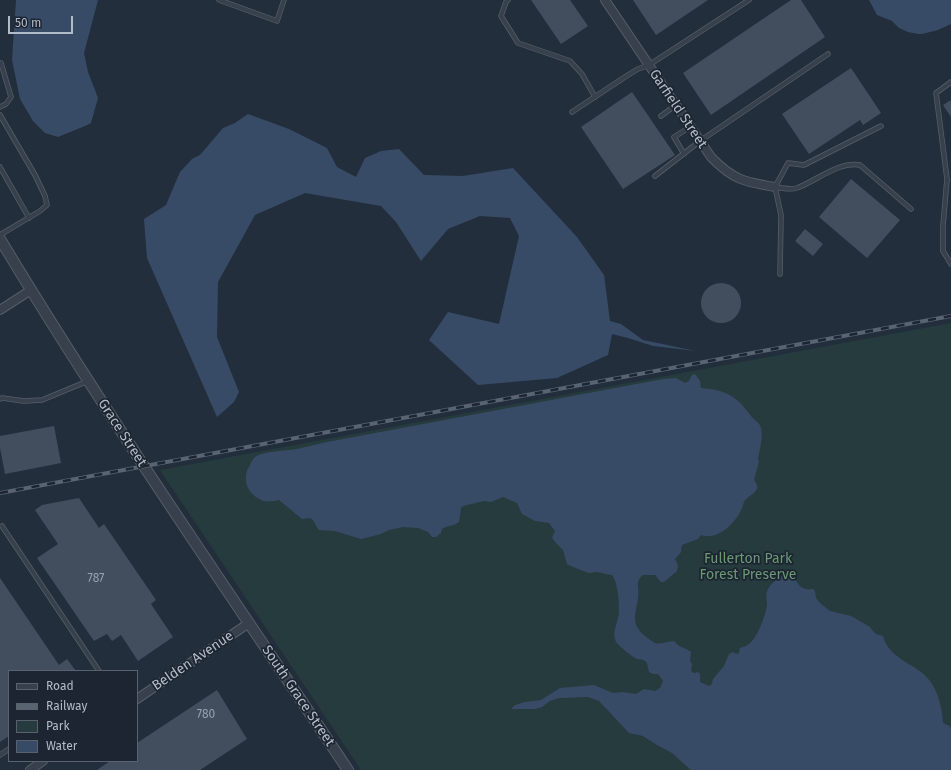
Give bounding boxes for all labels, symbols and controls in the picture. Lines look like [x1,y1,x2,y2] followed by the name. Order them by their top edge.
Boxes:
[10,8,75,34] scale bar
[15,16,41,30] text: 50 m
[645,66,711,152] street label: Garfield Street
[94,396,150,470] street label: Grace Street
[700,551,796,584] park label: Fullerton Park Forest Preserve
[88,572,104,586] house number: 787
[149,628,237,694] street label: Belden Avenue
[258,642,338,750] street label: South Grace Street
[8,670,138,762] legend
[46,679,74,693] text: Road
[46,699,87,713] text: Railway
[197,708,215,722] house number: 780
[46,719,70,733] text: Park
[46,739,77,753] text: Water

